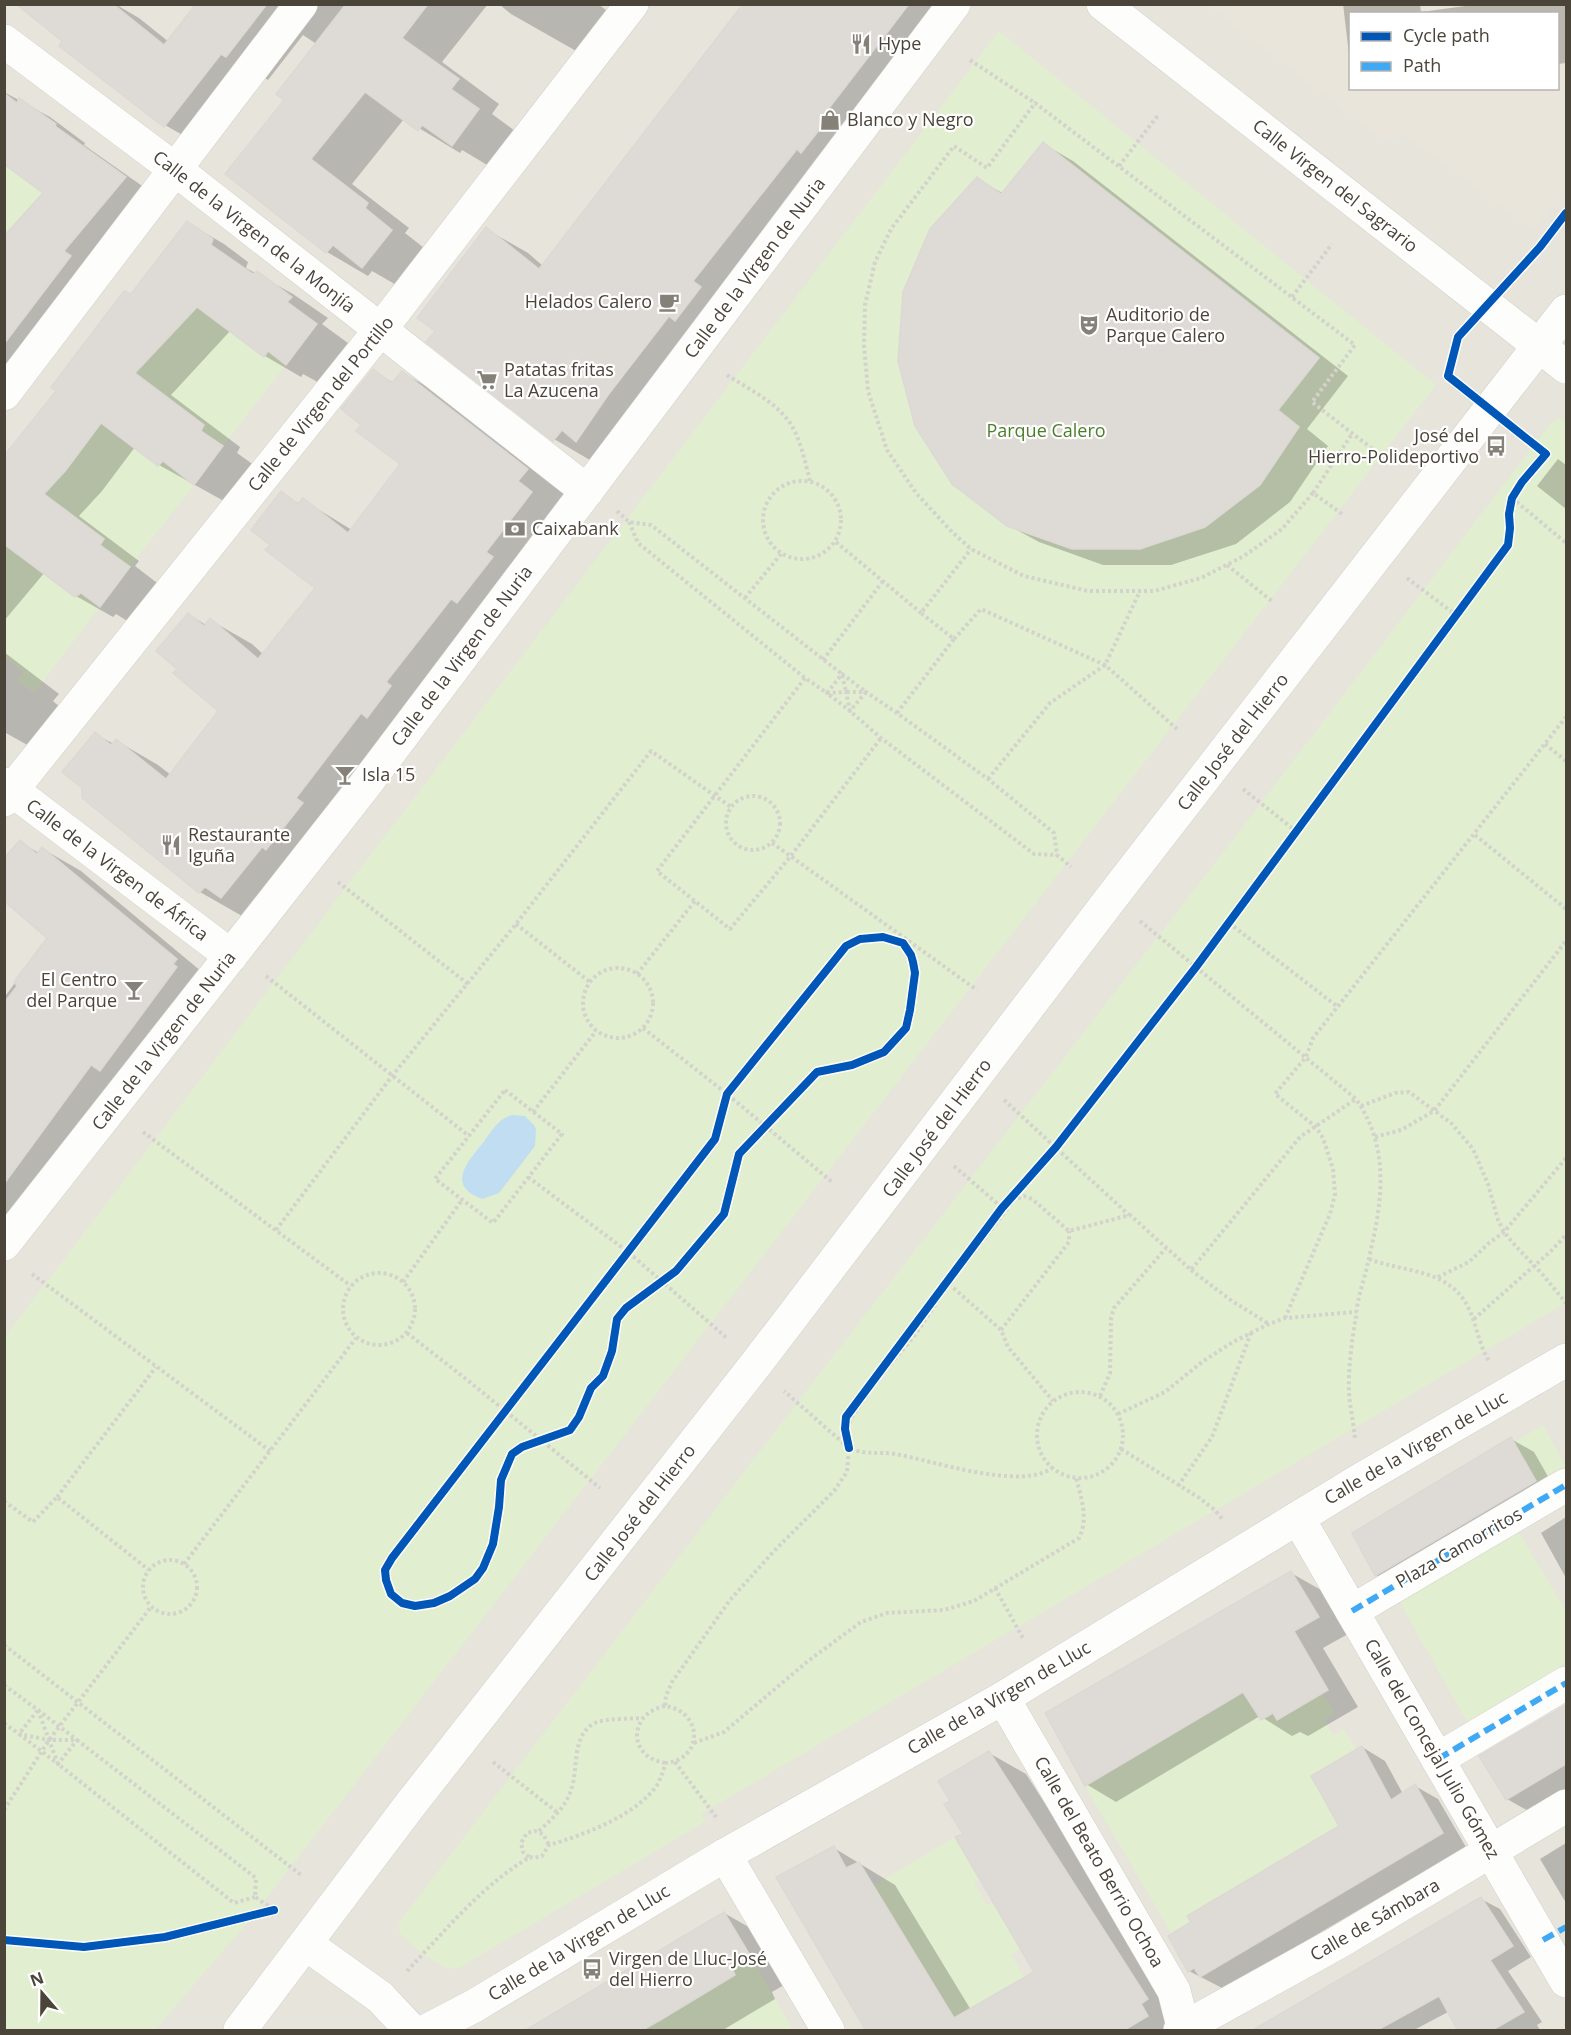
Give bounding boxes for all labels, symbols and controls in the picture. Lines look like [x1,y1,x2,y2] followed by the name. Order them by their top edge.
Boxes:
[1349,12,1559,90] legend
[1403,23,1490,47] text: Cycle path
[878,31,921,55] place label: Hype
[849,32,873,56] restaurant icon: Hype
[1403,53,1441,77] text: Path
[847,107,974,131] place label: Blanco y Negro
[818,108,842,132] shop icon: Blanco y Negro
[1248,113,1423,257] street label: Calle Virgen del Sagrario
[148,145,361,318] street label: Calle de la Virgen de la Monjía
[678,172,830,363] street label: Calle de la Virgen de Nuria
[525,289,652,313] place label: Helados Calero
[657,290,681,314] cafe icon: Helados Calero
[1106,302,1225,347] place label: Auditorio de Parque Calero
[242,311,399,496] street label: Calle de Virgen del Portillo
[1077,313,1101,337] theatre icon: Auditorio de Parque Calero
[504,357,614,402] place label: Patatas fritas La Azucena
[475,368,499,392] supermarket icon: Patatas fritas La Azucena
[986,418,1106,442] park label: Parque Calero
[1308,423,1479,468] place label: José del Hierro-Polideportivo
[1484,434,1508,458] bus stop icon: José del Hierro-Polideportivo
[532,516,619,540] place label: Caixabank
[503,517,527,541] bank icon: Caixabank
[385,560,537,751] street label: Calle de la Virgen de Nuria
[1171,668,1293,815] street label: Calle José del Hierro
[362,762,415,786] place label: Isla 15
[333,763,357,787] bar icon: Isla 15
[22,793,214,946] street label: Calle de la Virgen de África
[188,822,290,867] place label: Restaurante Iguña
[159,833,183,857] restaurant icon: Restaurante Iguña
[86,946,241,1135] street label: Calle de la Virgen de Nuria
[26,967,117,1012] place label: El Centro del Parque
[122,978,146,1002] bar icon: El Centro del Parque
[876,1053,996,1202] street label: Calle José del Hierro
[1319,1385,1512,1509] street label: Calle de la Virgen de Lluc
[578,1439,700,1586] street label: Calle José del Hierro
[1391,1501,1526,1593] street label: Plaza Camorritos
[1360,1634,1506,1863] street label: Calle del Concejal Julio Gómez
[902,1635,1095,1759] street label: Calle de la Virgen de Lluc
[1029,1751,1170,1972] street label: Calle del Beato Berrio Ochoa
[1305,1872,1444,1966] street label: Calle de Sámbara
[483,1878,674,2006] street label: Calle de la Virgen de Lluc
[609,1946,767,1991] place label: Virgen de Lluc-José del Hierro
[580,1957,604,1981] bus stop icon: Virgen de Lluc-José del Hierro
[12,1963,72,2023] north arrow
[27,1966,47,1991] text: N

